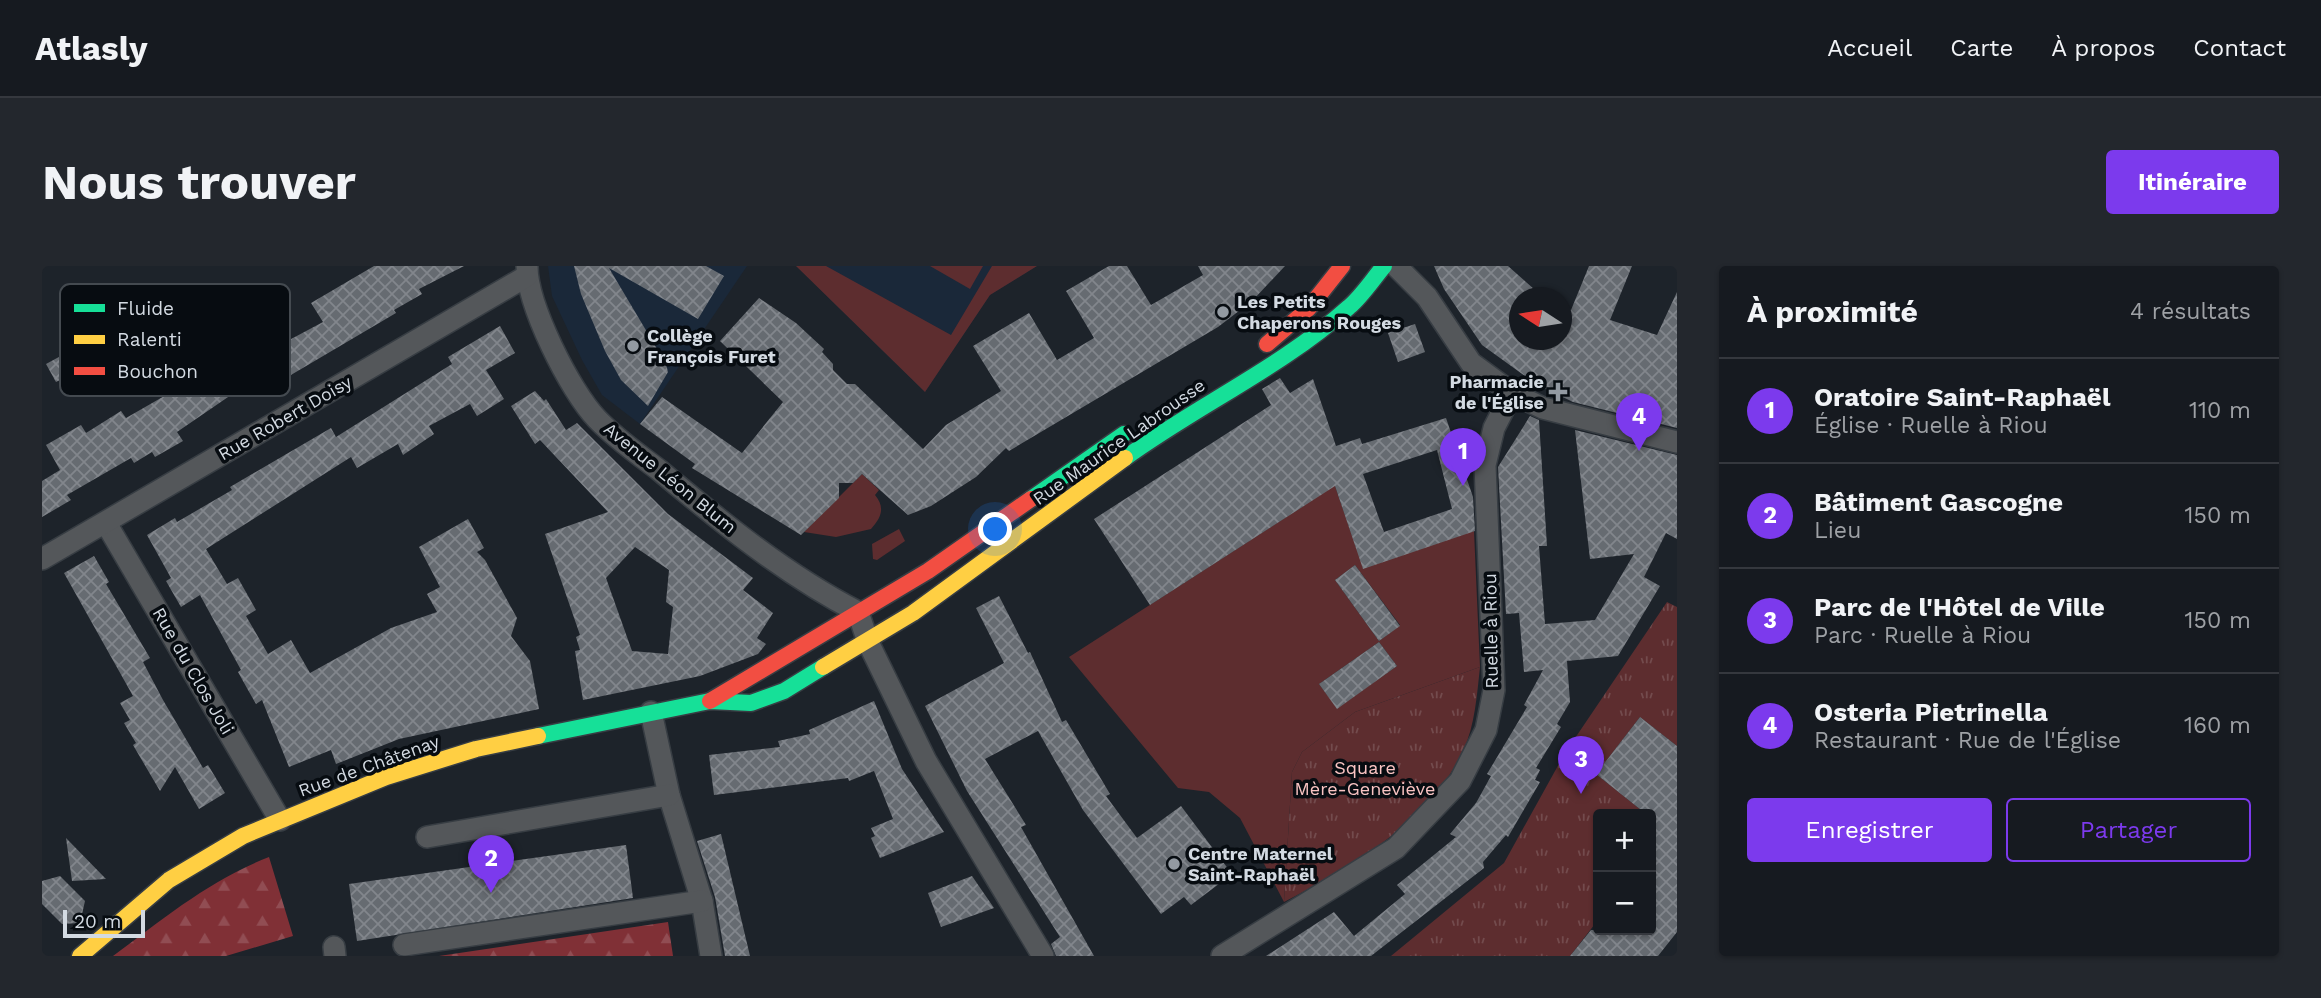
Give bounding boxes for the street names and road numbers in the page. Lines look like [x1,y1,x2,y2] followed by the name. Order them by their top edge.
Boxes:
[214,370,356,464] street label: Rue Robert Doisy
[1029,374,1209,509] street label: Rue Maurice Labrousse
[600,418,741,537] street label: Avenue Léon Blum
[1479,573,1502,689] street label: Ruelle à Riou
[149,604,238,738] street label: Rue du Clos Joli
[295,730,443,801] street label: Rue de Châtenay

